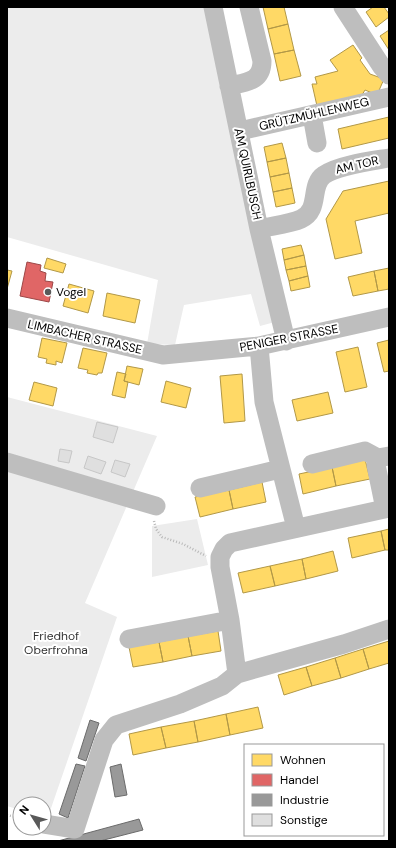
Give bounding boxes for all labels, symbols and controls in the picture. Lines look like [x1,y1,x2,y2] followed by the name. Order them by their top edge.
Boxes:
[257,94,371,134] street label: GRÜTZMÜHLENWEG
[230,127,266,221] street label: AM QUIRLBUSCH
[334,152,380,178] street label: AM TOR
[56,284,86,300] place label: Vogel
[43,287,53,297] marker: Vogel
[26,316,144,358] street label: LIMBACHER STRASSE
[238,321,340,355] street label: PENIGER STRASSE
[24,628,88,658] park label: Friedhof Oberfrohna
[244,744,384,836] legend
[280,752,326,768] text: Wohnen
[280,772,319,788] text: Handel
[280,792,329,808] text: Industrie
[12,796,52,836] north arrow
[16,803,32,817] text: N
[280,812,328,828] text: Sonstige

